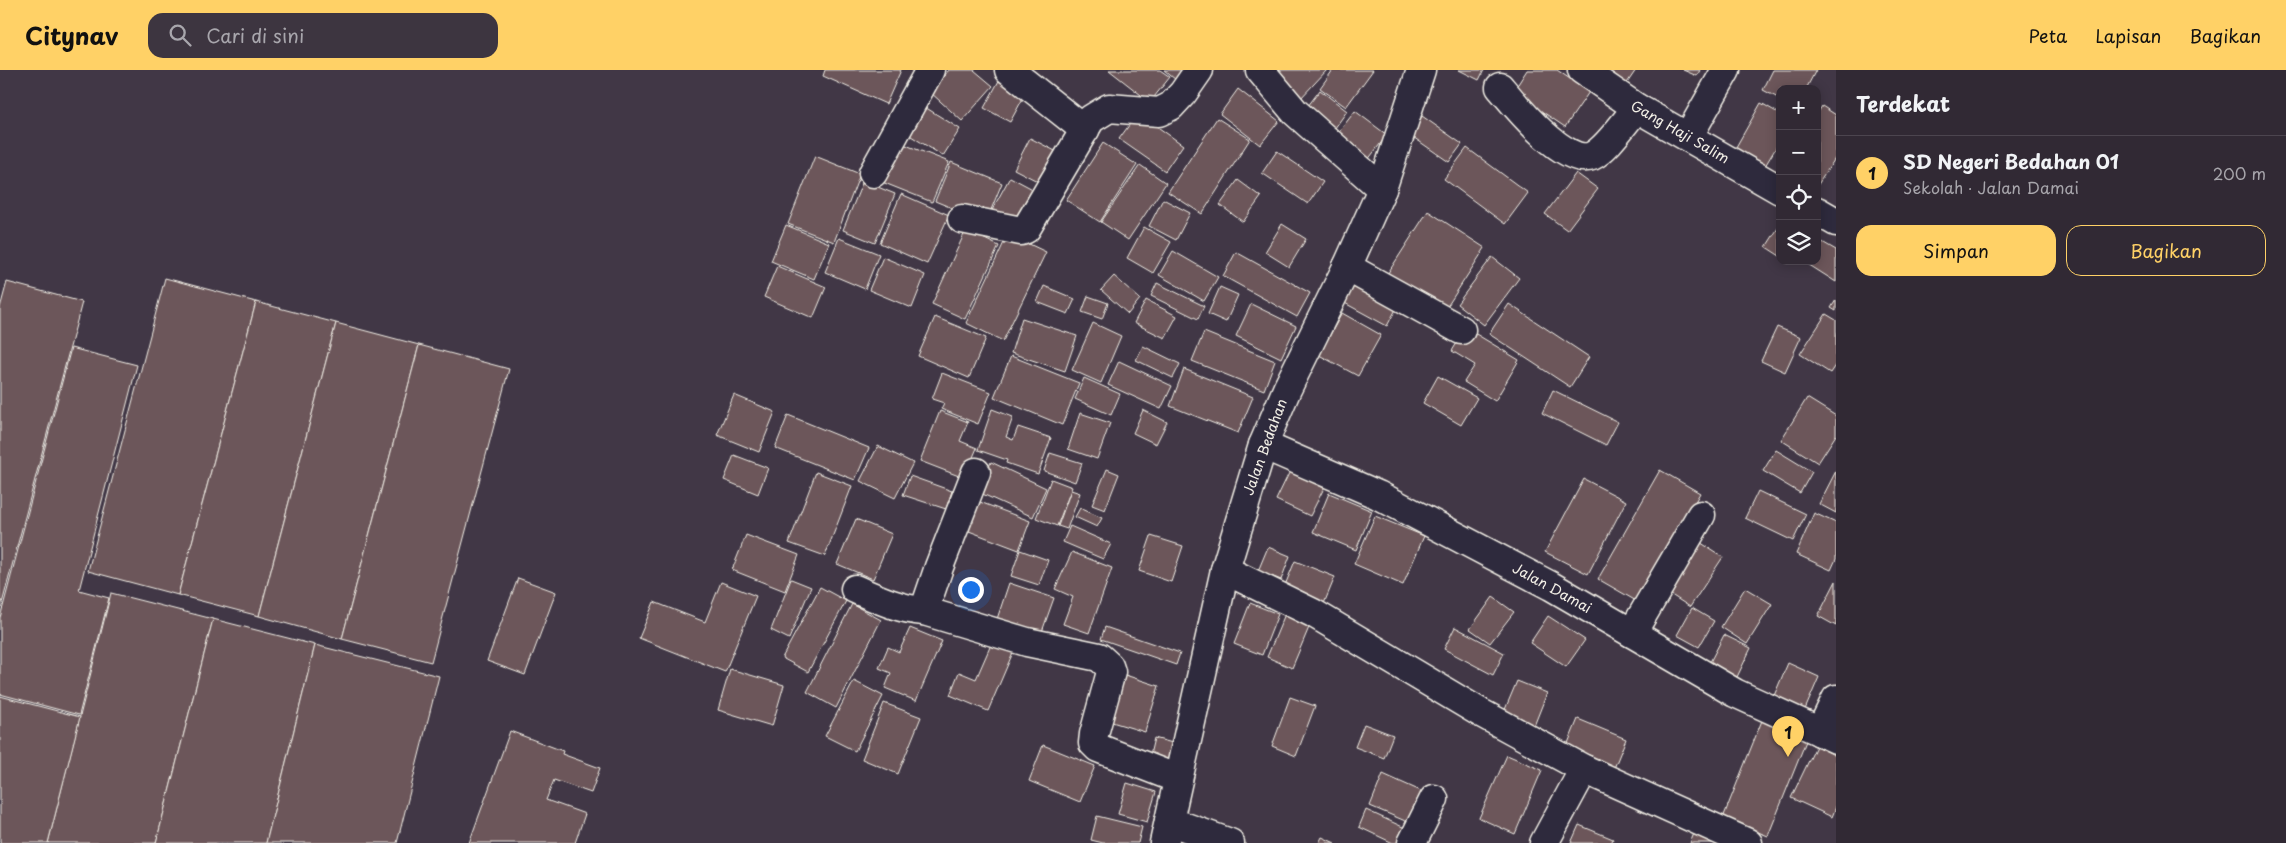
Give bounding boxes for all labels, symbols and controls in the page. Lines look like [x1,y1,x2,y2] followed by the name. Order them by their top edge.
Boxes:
[148,13,498,58] search box
[25,17,118,53] text: Citynav
[166,21,194,49] icon: search
[206,21,304,49] text: Cari di sini
[2029,22,2067,49] text: Peta
[2095,22,2161,49] text: Lapisan
[2189,22,2261,49] text: Bagikan
[1776,85,1821,265] map controls
[1776,85,1821,130] button: +
[1856,87,1950,119] text: Terdekat
[1627,95,1733,168] street label: Gang Haji Salim
[1776,130,1821,175] button: −
[1903,147,2119,175] text: SD Negeri Bedahan 01
[1868,161,1876,185] text: 1
[2213,161,2266,185] text: 200 m
[1776,175,1821,220] button: locate
[1903,175,2079,199] text: Sekolah · Jalan Damai
[1776,220,1821,265] button: layers
[1856,225,2056,276] button: Simpan
[2066,225,2266,276] button: Bagikan
[1237,396,1292,498] street label: Jalan Bedahan
[1509,557,1596,618] street label: Jalan Damai
[958,577,984,603] your location
[1772,716,1804,757] pin: 1

